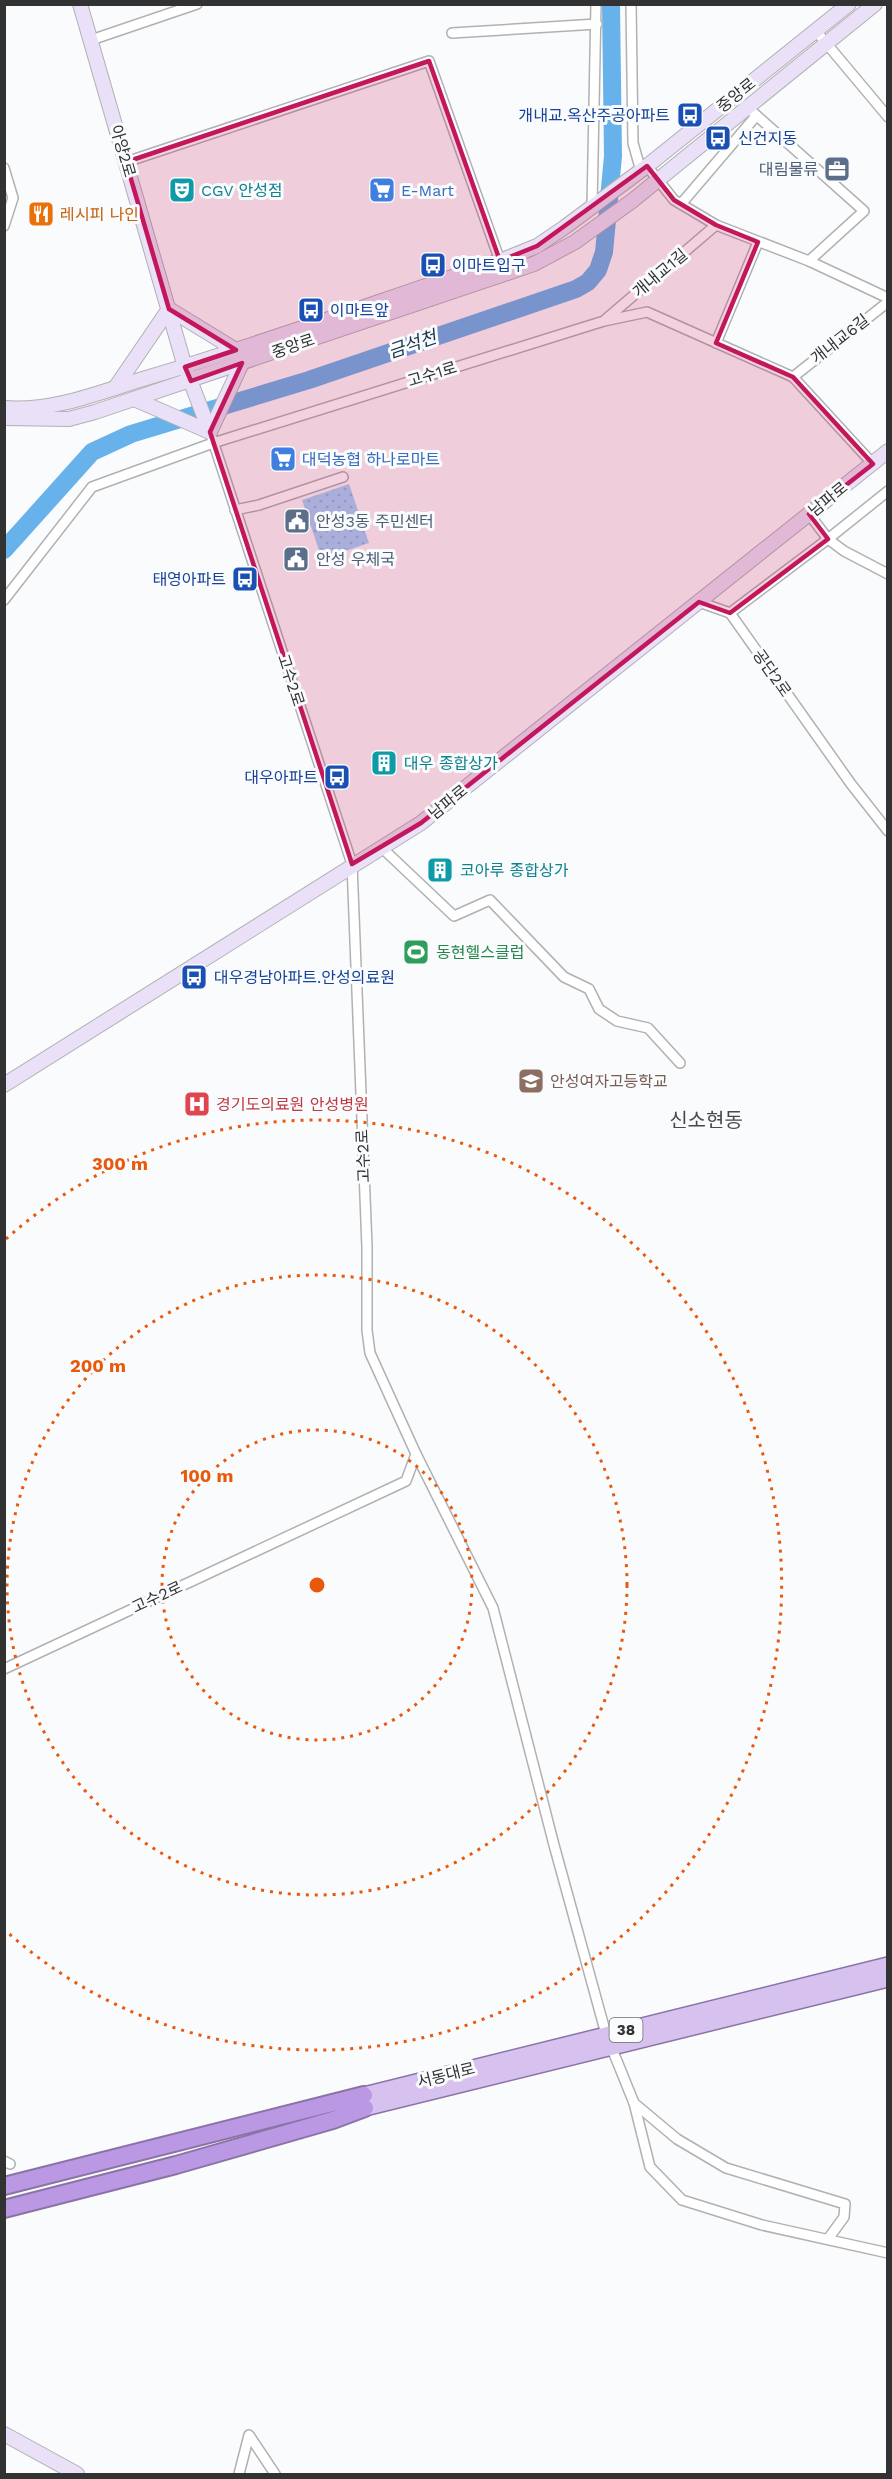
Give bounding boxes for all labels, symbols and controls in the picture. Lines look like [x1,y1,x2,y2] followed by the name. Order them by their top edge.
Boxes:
[713,74,759,116] street label: 중앙로
[675,100,705,130] bus stop icon: 개내교.옥산주공아파트
[519,106,670,125] place label: 개내교.옥산주공아파트
[106,123,140,180] street label: 아양2로
[703,123,733,153] bus stop icon: 신건지동
[738,129,797,148] place label: 신건지동
[822,154,852,184] office icon: 대림물류
[759,160,818,179] place label: 대림물류
[167,175,197,205] theatre icon: CGV 안성점
[367,175,397,205] supermarket icon: E-Mart
[201,181,283,200] place label: CGV 안성점
[401,181,454,200] place label: E-Mart
[26,199,56,229] restaurant icon: 레시피 나인
[60,205,139,224] place label: 레시피 나인
[629,245,691,301] street label: 개내교1길
[418,250,448,280] bus stop icon: 이마트입구
[452,256,526,275] place label: 이마트입구
[296,295,326,325] bus stop icon: 이마트앞
[330,301,389,320] place label: 이마트앞
[807,310,873,368] street label: 개내교6길
[385,325,441,362] water label: 금석천
[269,330,317,362] street label: 중앙로
[405,357,459,390] street label: 고수1로
[268,444,298,474] supermarket icon: 대덕농협 하나로마트
[302,450,440,469] place label: 대덕농협 하나로마트
[805,478,851,520] street label: 남파로
[282,506,312,536] public building icon: 안성3동 주민센터
[316,512,434,531] place label: 안성3동 주민센터
[281,544,311,574] public building icon: 안성 우체국
[316,550,395,569] place label: 안성 우체국
[230,564,260,594] bus stop icon: 태영아파트
[152,570,226,589] place label: 태영아파트
[749,646,795,701] street label: 공단2로
[274,652,308,709] street label: 고수2로
[369,748,399,778] building icon: 대우 종합상가
[404,754,498,773] place label: 대우 종합상가
[322,762,352,792] bus stop icon: 대우아파트
[244,768,318,787] place label: 대우아파트
[425,781,471,823] street label: 남파로
[425,855,455,885] building icon: 코아루 종합상가
[460,861,569,880] place label: 코아루 종합상가
[401,937,431,967] sports icon: 동현헬스클럽
[436,943,524,962] place label: 동현헬스클럽
[179,962,209,992] bus stop icon: 대우경남아파트.안성의료원
[214,968,395,987] place label: 대우경남아파트.안성의료원
[516,1066,546,1096] school or university icon: 안성여자고등학교
[550,1072,668,1091] place label: 안성여자고등학교
[182,1089,212,1119] hospital icon: 경기도의료원 안성병원
[216,1095,369,1114] place label: 경기도의료원 안성병원
[669,1108,743,1132] district label: 신소현동
[353,1129,373,1183] street label: 고수2로
[92,1153,148,1174] text: 300 m
[70,1355,126,1376] text: 200 m
[180,1465,234,1486] text: 100 m
[307,1575,327,1595] centre of rings
[129,1577,186,1617] street label: 고수2로
[610,2018,642,2042] road number: 38
[415,2059,477,2091] street label: 서동대로

